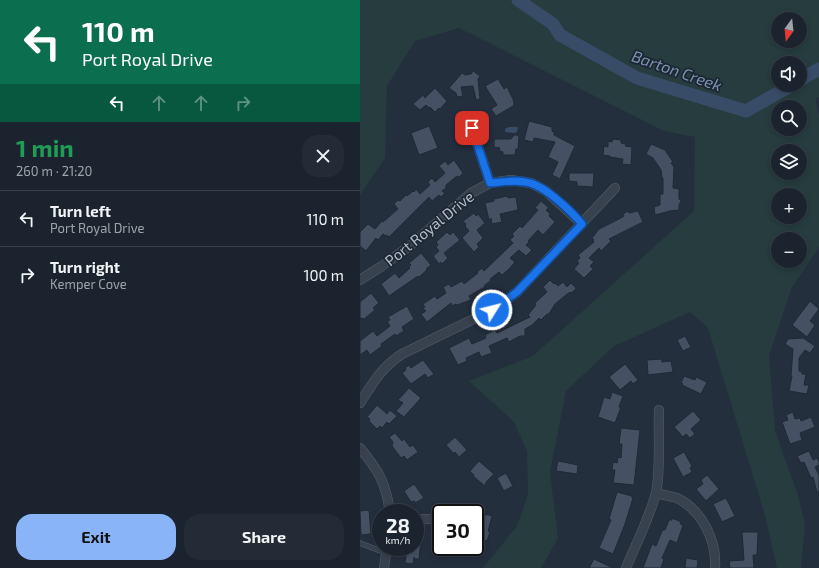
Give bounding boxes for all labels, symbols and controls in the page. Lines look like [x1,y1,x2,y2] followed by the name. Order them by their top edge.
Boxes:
[771,12,807,48] north arrow
[771,12,807,268] map controls
[82,14,155,48] text: 110 m
[16,16,68,68] icon: left
[629,46,725,94] water label: Barton Creek
[82,48,213,70] text: Port Royal Drive
[771,56,807,92] button: sound
[106,92,128,114] icon: left
[148,92,170,114] icon: ahead
[190,92,212,114] icon: ahead
[232,92,254,114] icon: right
[771,100,807,136] button: search
[455,111,489,145] pin
[461,117,483,139] icon: arrive
[16,133,74,162] text: 1 min
[302,135,344,177] button: close
[771,144,807,180] button: layers
[16,163,92,179] text: 260 m · 21:20
[381,187,477,269] street label: Port Royal Drive
[771,188,807,224] button: +
[50,202,111,220] text: Turn left
[16,208,38,230] icon: left
[307,210,344,228] text: 110 m
[50,220,145,236] text: Port Royal Drive
[771,232,807,268] button: −
[50,258,120,276] text: Turn right
[16,264,38,286] icon: right
[303,266,344,284] text: 100 m
[50,276,127,292] text: Kemper Cove
[471,289,513,331] position arrow
[432,504,484,556] speed limit sign: 30
[386,513,410,537] text: 28
[16,514,176,560] button: Exit
[184,514,344,560] button: Share
[386,534,410,546] text: km/h

